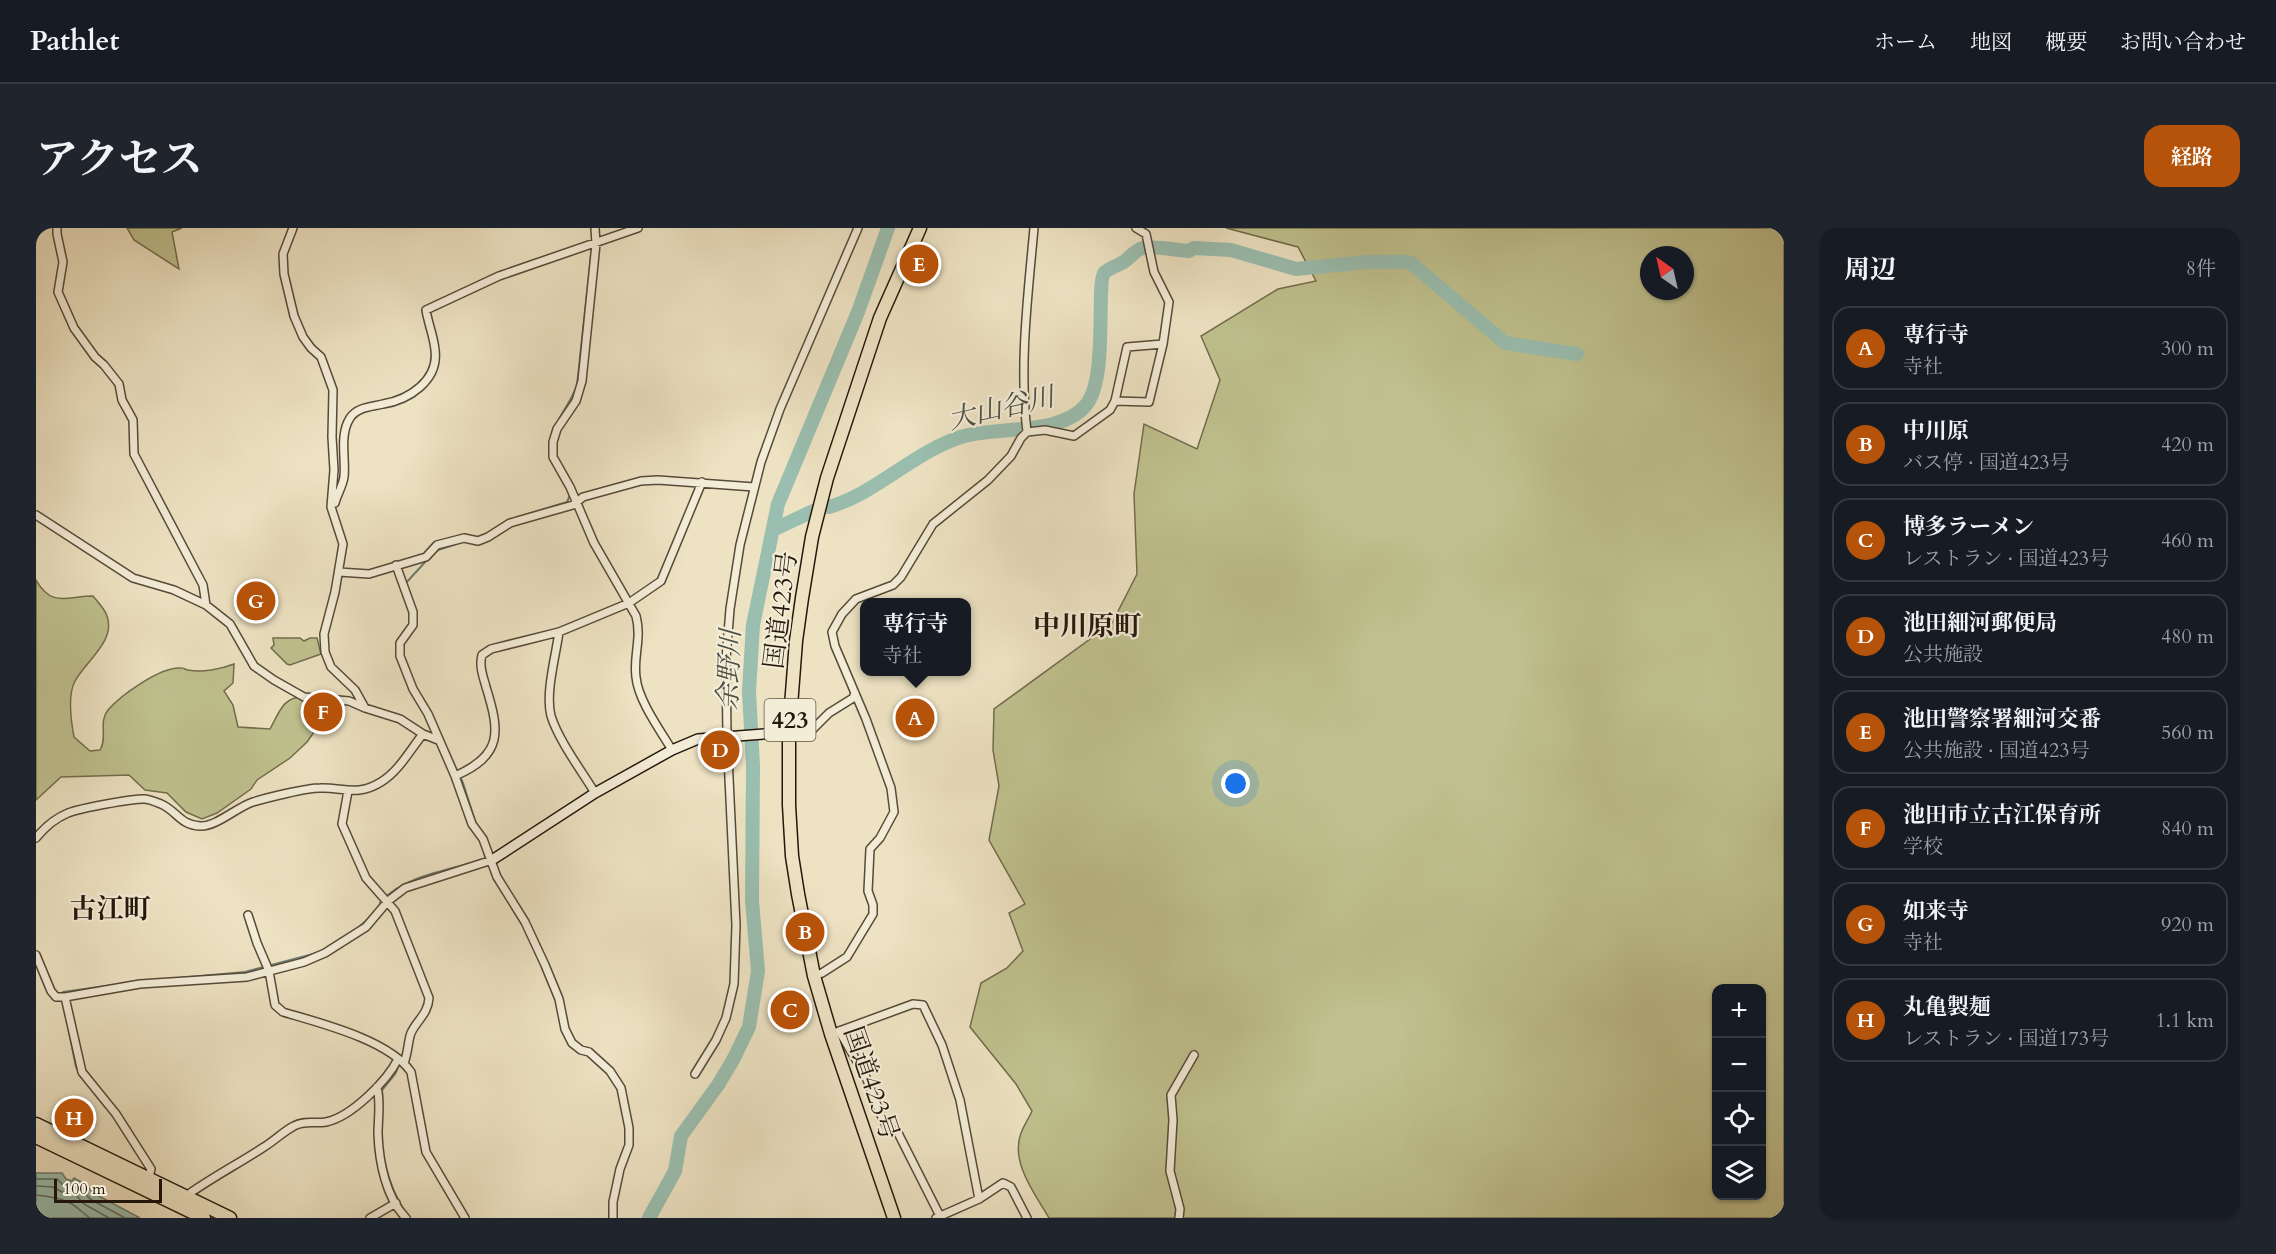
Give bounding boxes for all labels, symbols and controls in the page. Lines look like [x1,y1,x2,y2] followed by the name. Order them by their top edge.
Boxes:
[30,22,119,60] text: Pathlet
[1874,28,1937,57] text: ホーム
[1970,28,2012,57] text: 地図
[2045,28,2087,57] text: 概要
[2120,28,2246,57] text: お問い合わせ
[2144,125,2240,187] button: 経路
[36,131,203,188] text: アクセス
[900,242,938,286] pin: E
[1640,246,1694,300] north arrow
[1844,252,1896,287] text: 周辺
[2186,255,2216,282] text: 8件
[1903,320,1969,350] text: 専行寺
[1858,335,1873,362] text: A
[2161,335,2214,362] text: 300 m
[1903,353,1943,380] text: 寺社
[944,378,1061,439] water label: 大山谷川
[1903,416,1969,446] text: 中川原
[1858,431,1873,458] text: B
[2161,431,2214,458] text: 420 m
[1903,449,2070,476] text: バス停 · 国道423号
[1903,512,2034,542] text: 博多ラーメン
[1858,527,1873,554] text: C
[2161,527,2214,554] text: 460 m
[1903,545,2109,572] text: レストラン · 国道423号
[756,549,805,671] street label: 国道423号
[236,578,276,623] pin: G
[860,598,971,676] popup
[1033,608,1141,645] district label: 中川原町
[1903,608,2057,638] text: 池田細河郵便局
[882,609,949,639] text: 専行寺
[1857,623,1874,650] text: D
[2161,623,2214,650] text: 480 m
[710,626,750,711] water label: 余野川
[1903,641,1983,668] text: 公共施設
[882,642,922,669] text: 寺社
[304,690,342,734] pin: F
[896,696,934,740] pin: A
[764,699,816,741] road number: 423
[1903,704,2101,734] text: 池田警察署細河交番
[1859,719,1872,746] text: E
[2161,719,2214,746] text: 560 m
[700,728,740,772] pin: D
[1903,737,2090,764] text: 公共施設 · 国道423号
[1221,769,1250,798] your location
[1903,800,2101,830] text: 池田市立古江保育所
[1860,815,1871,842] text: F
[2161,815,2214,842] text: 840 m
[1903,833,1943,860] text: 学校
[70,891,151,928] district label: 古江町
[1903,896,1969,926] text: 如来寺
[786,910,824,954] pin: B
[1857,911,1874,938] text: G
[2161,911,2214,938] text: 920 m
[1903,929,1943,956] text: 寺社
[1712,984,1766,1200] map controls
[1712,984,1766,1038] button: +
[770,988,810,1032] pin: C
[1903,992,1991,1022] text: 丸亀製麺
[1857,1007,1874,1034] text: H
[2155,1007,2214,1034] text: 1.1 km
[836,1022,907,1145] street label: 国道423号
[1903,1025,2109,1052] text: レストラン · 国道173号
[1712,1038,1766,1092] button: −
[1712,1092,1766,1146] button: locate
[54,1096,93,1140] pin: H
[1712,1146,1766,1200] button: layers
[54,1176,162,1204] scale bar
[63,1178,105,1200] text: 100 m

